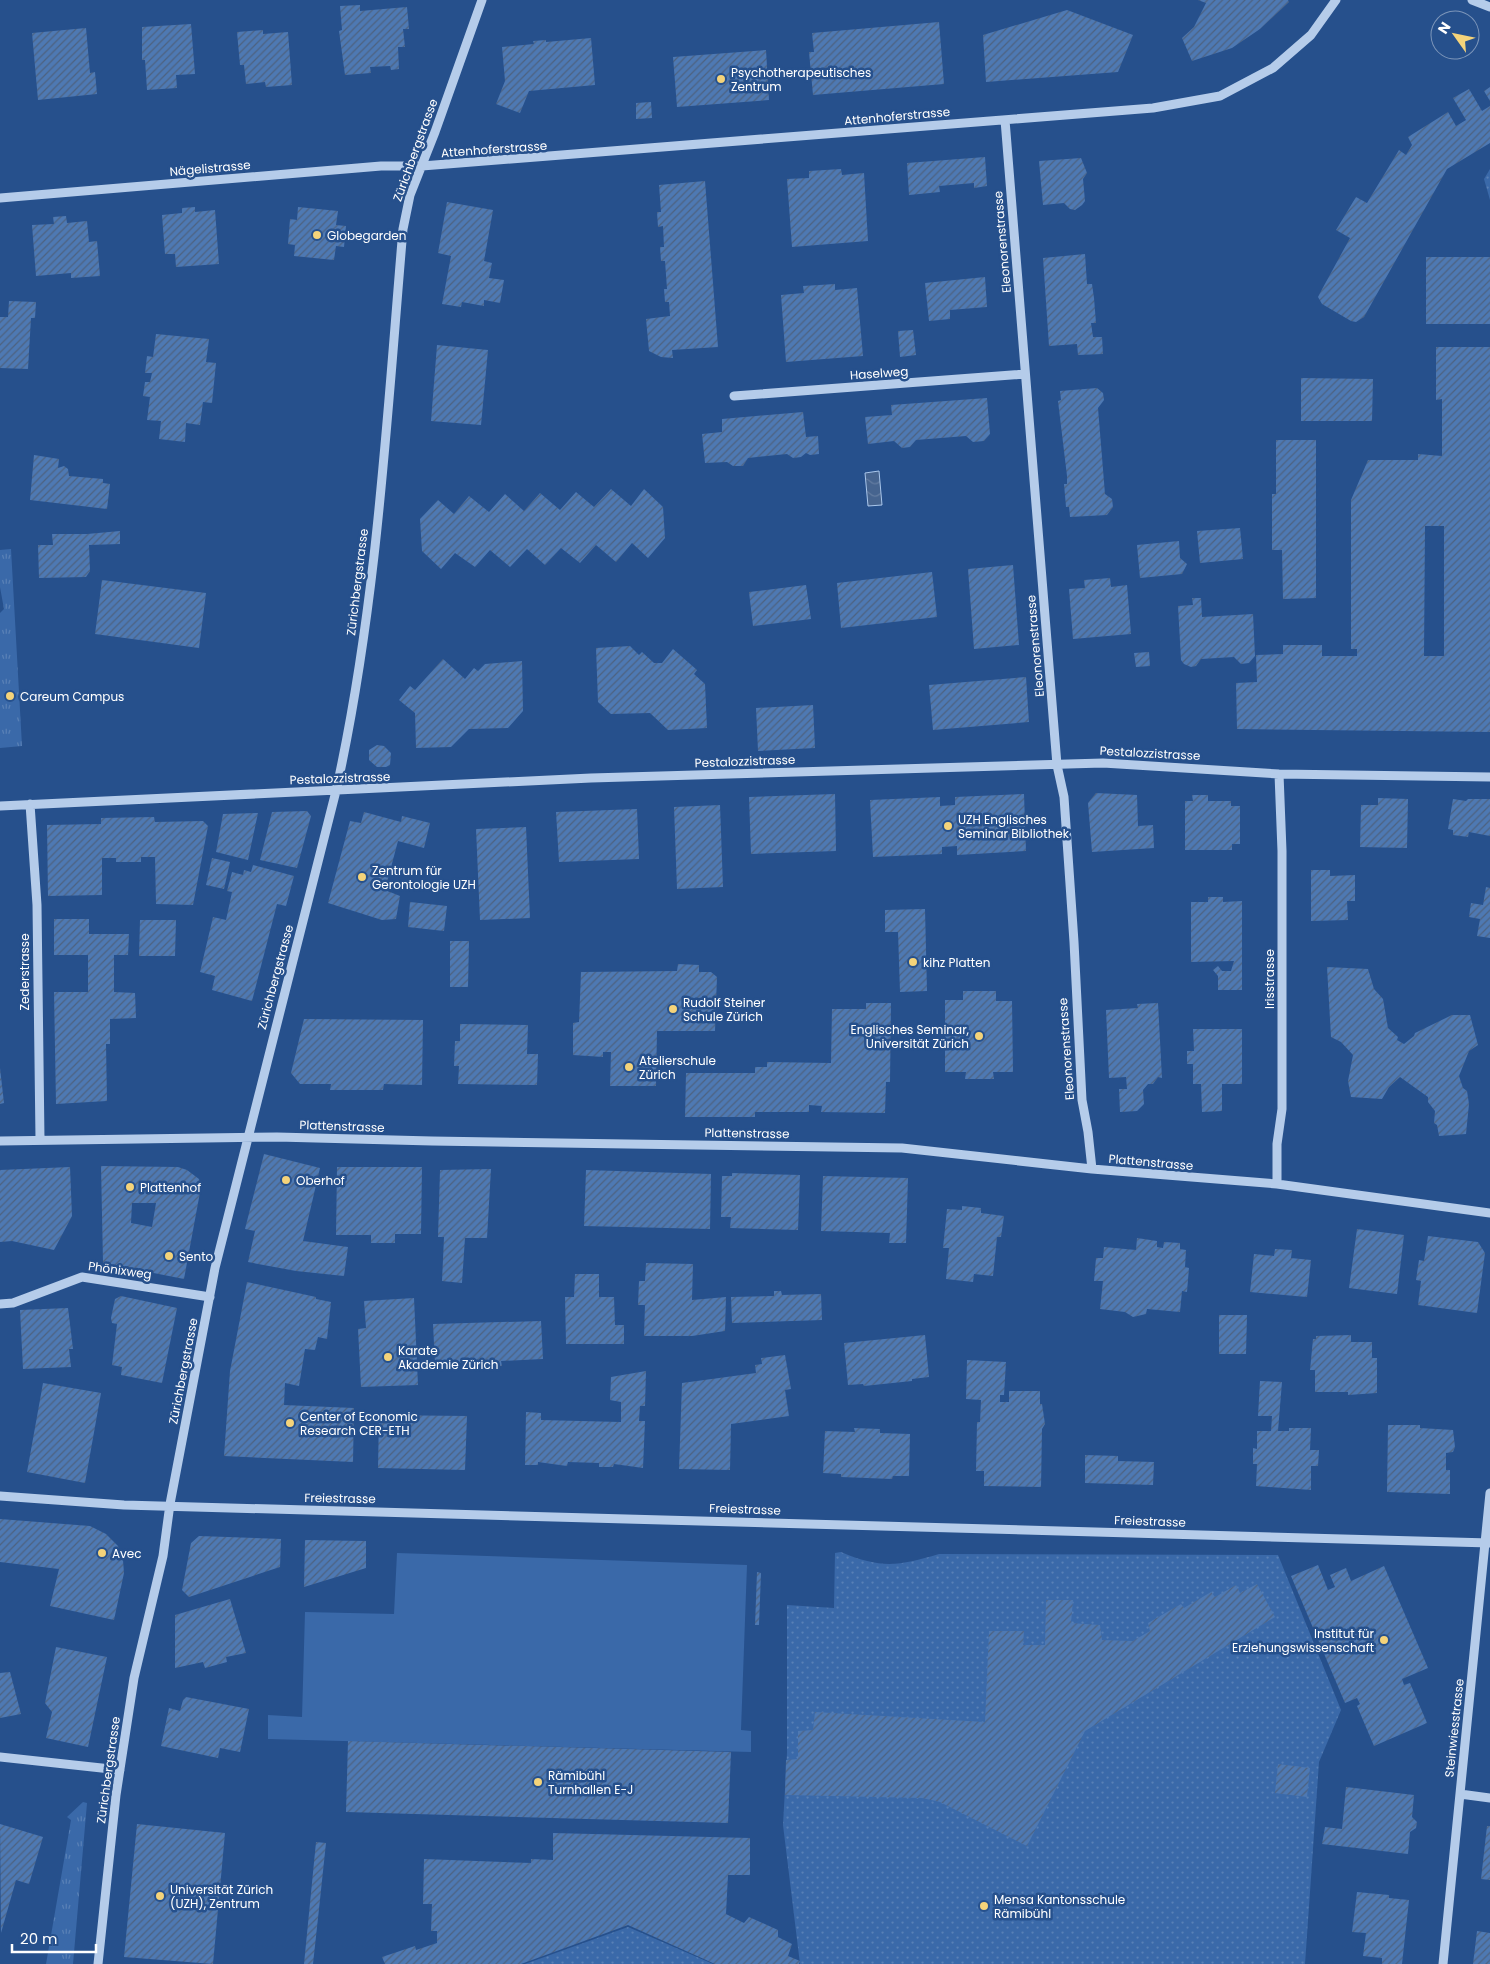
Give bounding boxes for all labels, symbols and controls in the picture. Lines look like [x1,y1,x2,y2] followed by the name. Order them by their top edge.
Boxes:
[1430,10,1480,60] north arrow
[1433,18,1455,38] text: N
[731,64,871,95] place label: Psychotherapeutisches Zentrum
[715,73,727,85] marker: Psychotherapeutisches Zentrum
[389,96,441,204] street label: Zürichbergstrasse
[843,103,951,129] street label: Attenhoferstrasse
[440,137,548,161] street label: Attenhoferstrasse
[169,156,251,180] street label: Nägelistrasse
[989,190,1015,294] street label: Eleonorenstrasse
[327,227,406,244] place label: Globegarden
[311,229,323,241] marker: Globegarden
[849,362,909,384] street label: Haselweg
[342,527,372,637] street label: Zürichbergstrasse
[1022,594,1048,698] street label: Eleonorenstrasse
[20,688,124,705] place label: Careum Campus
[4,690,16,702] marker: Careum Campus
[1099,742,1201,764] street label: Pestalozzistrasse
[694,751,796,771] street label: Pestalozzistrasse
[289,768,391,788] street label: Pestalozzistrasse
[958,811,1070,842] place label: UZH Englisches Seminar Bibliothek
[942,820,954,832] marker: UZH Englisches Seminar Bibliothek
[372,862,476,893] place label: Zentrum für Gerontologie UZH
[356,871,368,883] marker: Zentrum für Gerontologie UZH
[253,923,297,1031] street label: Zürichbergstrasse
[16,933,33,1011] street label: Zederstrasse
[1261,949,1278,1009] street label: Irisstrasse
[923,954,990,971] place label: kihz Platten
[907,956,919,968] marker: kihz Platten
[683,994,766,1025] place label: Rudolf Steiner Schule Zürich
[1054,997,1078,1101] street label: Eleonorenstrasse
[667,1003,679,1015] marker: Rudolf Steiner Schule Zürich
[851,1021,970,1052] place label: Englisches Seminar, Universität Zürich
[973,1030,985,1042] marker: Englisches Seminar, Universität Zürich
[639,1052,716,1083] place label: Atelierschule Zürich
[623,1061,635,1073] marker: Atelierschule Zürich
[299,1116,385,1136] street label: Plattenstrasse
[704,1124,790,1142] street label: Plattenstrasse
[1108,1150,1194,1174] street label: Plattenstrasse
[296,1172,345,1189] place label: Oberhof
[280,1174,292,1186] marker: Oberhof
[140,1179,201,1196] place label: Plattenhof
[124,1181,136,1193] marker: Plattenhof
[179,1248,214,1265] place label: Sento
[163,1250,175,1262] marker: Sento
[87,1257,153,1283] street label: Phönixweg
[164,1316,202,1426] street label: Zürichbergstrasse
[398,1342,498,1373] place label: Karate Akademie Zürich
[382,1351,394,1363] marker: Karate Akademie Zürich
[300,1408,418,1439] place label: Center of Economic Research CER-ETH
[284,1417,296,1429] marker: Center of Economic Research CER-ETH
[304,1489,376,1507] street label: Freiestrasse
[709,1499,781,1519] street label: Freiestrasse
[1114,1511,1186,1531] street label: Freiestrasse
[112,1545,142,1562] place label: Avec
[96,1547,108,1559] marker: Avec
[1232,1625,1375,1656] place label: Institut für Erziehungswissenschaft
[1378,1634,1390,1646] marker: Institut für Erziehungswissenschaft
[1440,1678,1468,1778] street label: Steinwiesstrasse
[92,1715,124,1825] street label: Zürichbergstrasse
[548,1767,633,1798] place label: Rämibühl Turnhallen E-J
[532,1776,544,1788] marker: Rämibühl Turnhallen E-J
[170,1881,273,1912] place label: Universität Zürich (UZH), Zentrum
[154,1890,166,1902] marker: Universität Zürich (UZH), Zentrum
[994,1891,1125,1922] place label: Mensa Kantonsschule Rämibühl
[978,1900,990,1912] marker: Mensa Kantonsschule Rämibühl
[12,1922,96,1954] scale bar
[20,1928,58,1949] text: 20 m

